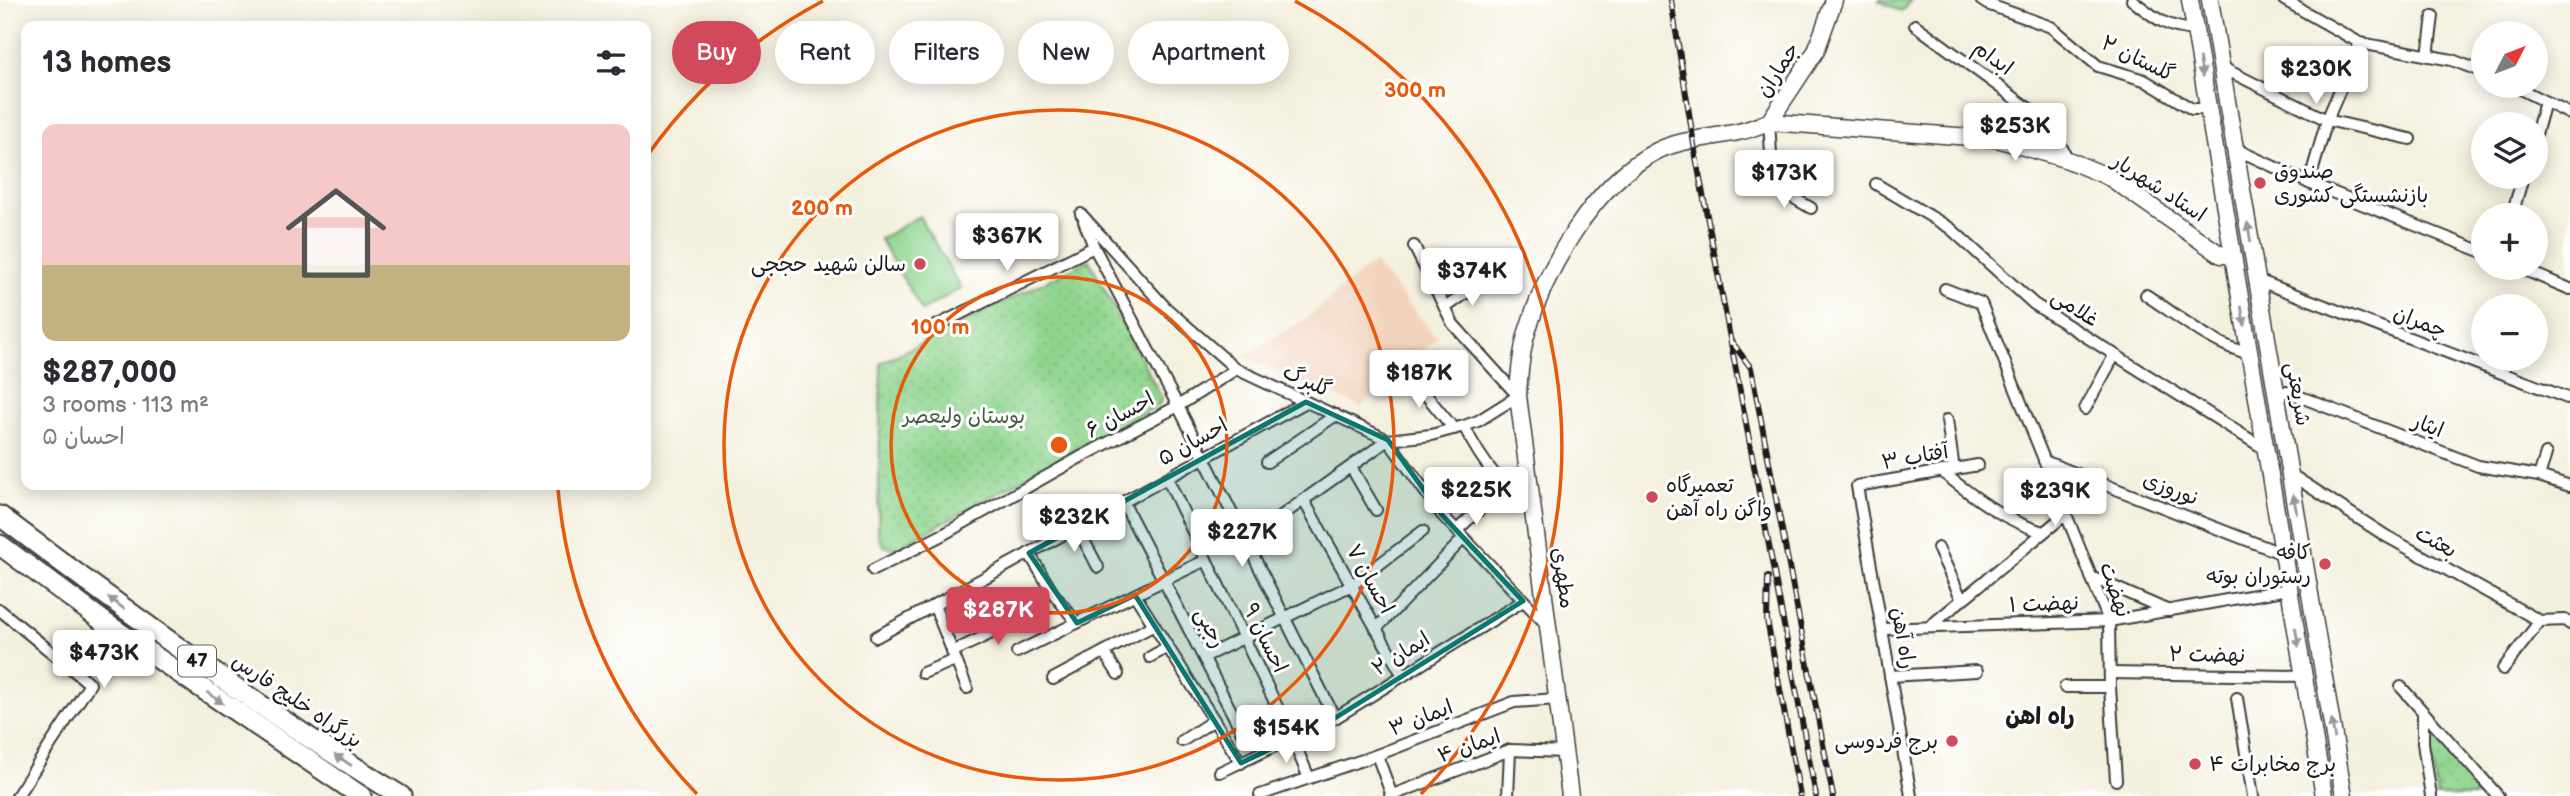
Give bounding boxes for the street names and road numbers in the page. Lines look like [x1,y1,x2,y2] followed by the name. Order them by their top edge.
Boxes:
[2097,31,2179,87] street label: گلستان ۲
[1966,35,2018,83] street label: ابدام
[1751,38,1805,102] street label: جماران
[2106,147,2211,228] street label: استاد شهریار
[2046,284,2103,333] street label: غلامی
[2390,301,2450,343] street label: چمران
[1279,359,1335,403] street label: گلبرگ
[2279,360,2316,428] street label: شریعتی
[1082,387,1158,443] street label: احسان ۶
[2407,408,2447,443] street label: ایثار
[1154,413,1232,471] street label: احسان ۵
[1880,439,1951,475] street label: آفتاب ۳
[2139,467,2203,511] street label: نوروزی
[2411,521,2461,563] street label: بعثت
[1341,540,1399,618] street label: احسان ۷
[1546,546,1580,610] street label: مطهری
[2094,559,2136,621] street label: نهضت
[2009,590,2079,618] street label: نهضت ۱
[1238,599,1292,677] street label: احسان ۹
[1188,604,1231,653] street label: رجبی
[1885,605,1921,671] street label: راه آهن
[1368,627,1434,681] street label: ایمان ۲
[2169,642,2245,668] street label: نهضت ۲
[178,646,216,676] road number: 47
[227,648,367,755] street label: بزرگراه خلیج فارس
[1386,694,1456,742] street label: ایمان ۳
[1434,724,1504,768] street label: ایمان ۴

